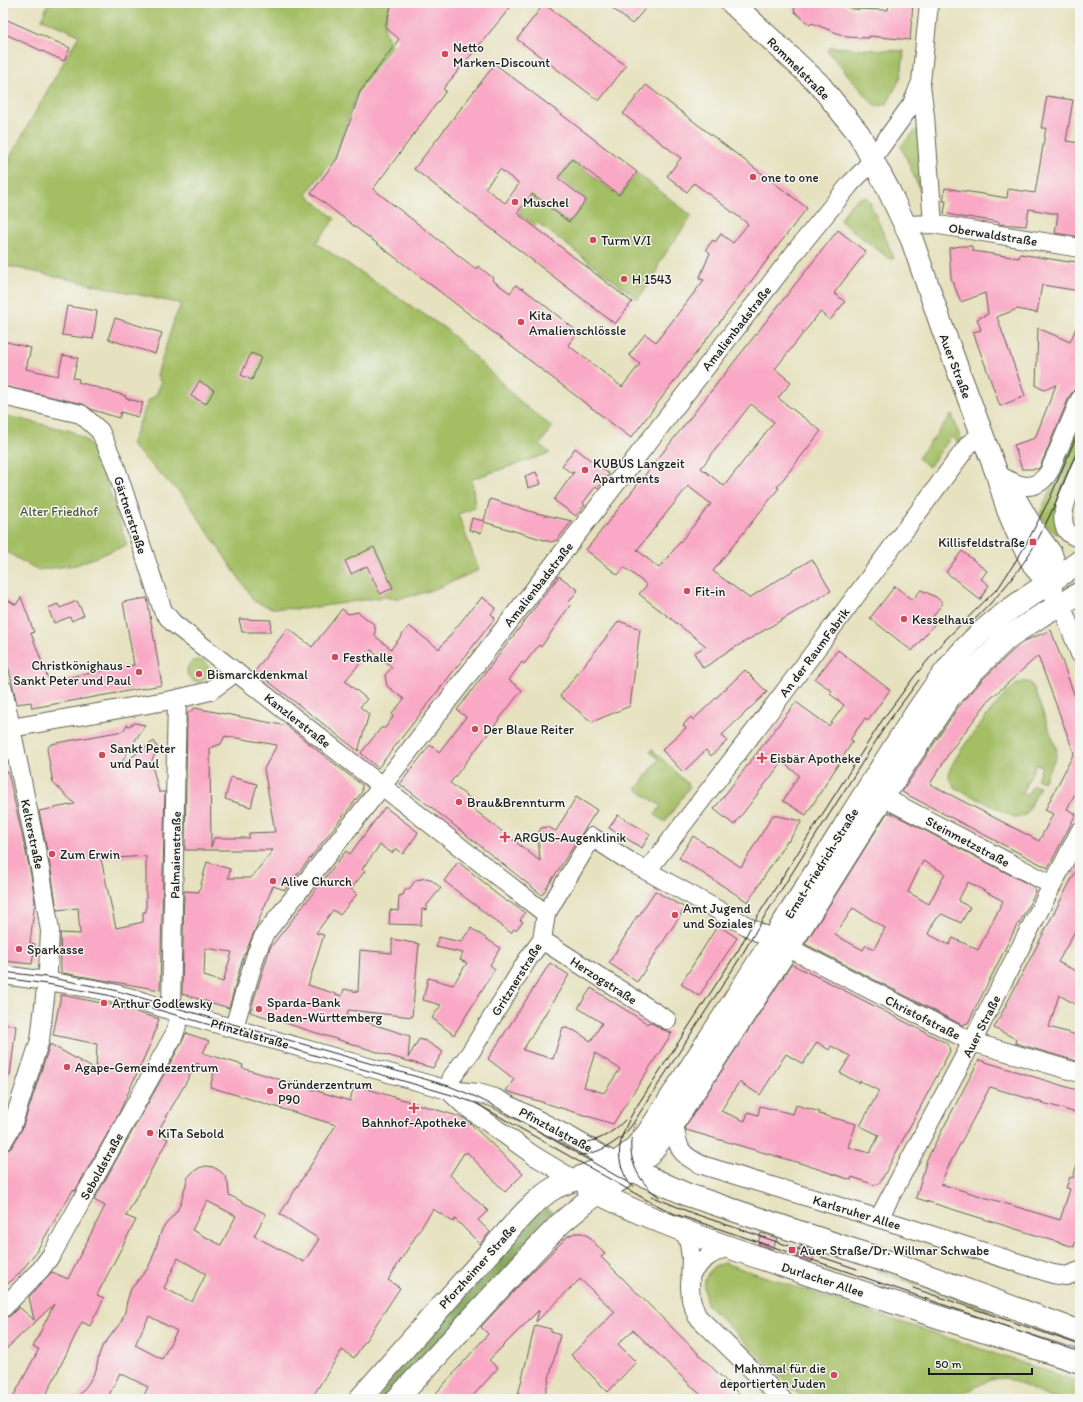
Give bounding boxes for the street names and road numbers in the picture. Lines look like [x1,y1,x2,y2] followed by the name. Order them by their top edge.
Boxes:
[764,34,833,103] street label: Rommelstraße
[947,220,1038,249] street label: Oberwaldstraße
[699,283,774,374] street label: Amalienbadstraße
[936,332,975,401] street label: Auer Straße
[111,474,150,556] street label: Gärtnerstraße
[501,539,576,630] street label: Amalienbadstraße
[776,605,853,700] street label: An der RaumFabrik
[262,690,334,751] street label: Kanzlerstraße
[18,798,47,870] street label: Kelterstraße
[781,805,862,921] street label: Ernst-Friedrich-Straße
[167,811,184,899] street label: Palmaienstraße
[923,813,1012,870] street label: Steinmetzstraße
[488,940,545,1019] street label: Gritznerstraße
[568,953,640,1007] street label: Herzogstraße
[883,992,963,1043] street label: Christofstraße
[959,993,1004,1060] street label: Auer Straße
[209,1015,291,1052] street label: Pfinztalstraße
[517,1104,595,1155] street label: Pfinztalstraße
[77,1130,126,1202] street label: Seboldstraße
[811,1192,903,1233] street label: Karlsruher Allee
[435,1221,519,1312] street label: Pforzheimer Straße
[779,1259,866,1300] street label: Durlacher Allee

